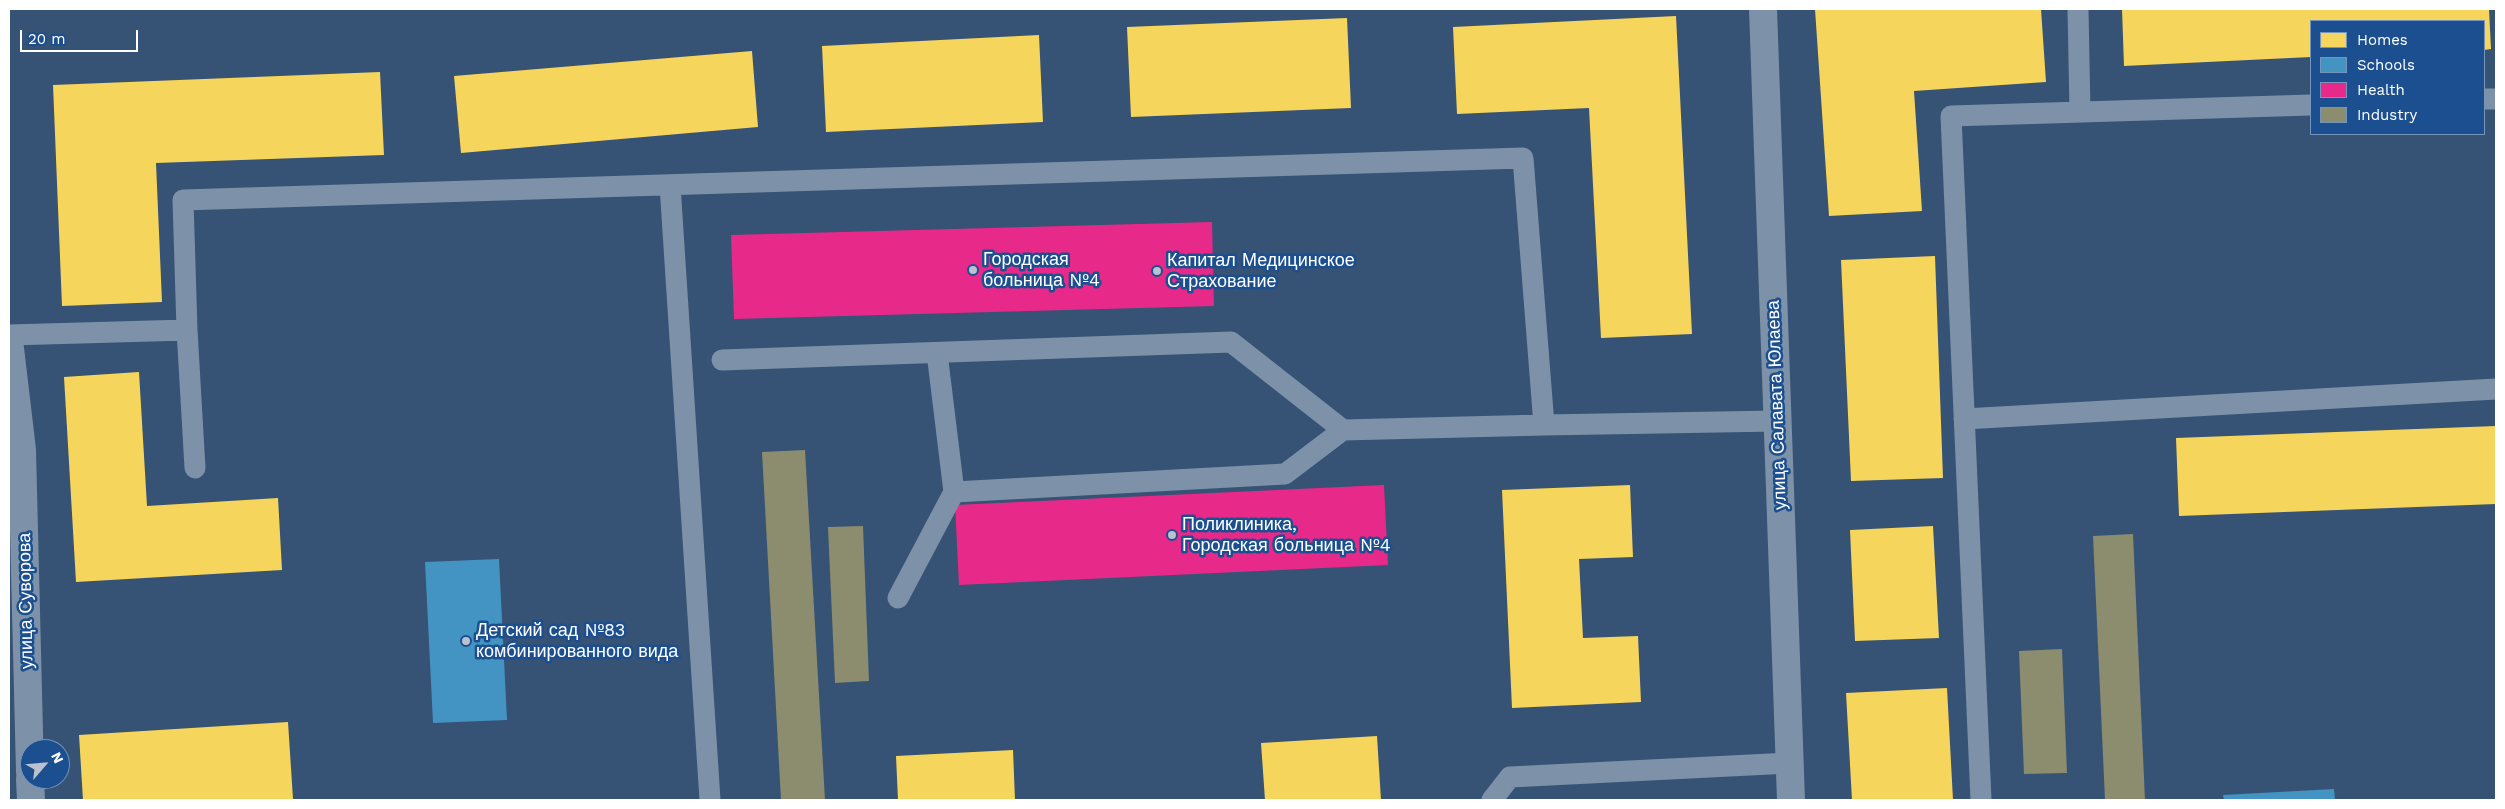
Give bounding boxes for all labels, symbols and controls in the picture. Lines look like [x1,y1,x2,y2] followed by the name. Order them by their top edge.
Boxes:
[22,20,140,52] scale bar
[2310,20,2485,135] legend
[28,30,66,48] text: 20 m
[2357,31,2408,49] text: Homes
[2357,56,2415,74] text: Schools
[2357,81,2405,99] text: Health
[2357,106,2417,124] text: Industry
[983,249,1100,292] place label: Городская больница №4
[1167,250,1355,292] place label: Капитал Медицинское Страхование
[967,264,979,276] marker: Городская больница №4
[1151,265,1163,277] marker: Капитал Медицинское Страхование
[1763,300,1791,510] street label: улица Салавата Юлаева
[1182,514,1391,556] place label: Поликлиника, Городская больница №4
[1166,529,1178,541] marker: Поликлиника, Городская больница №4
[14,533,38,669] street label: улица Суворова
[476,620,678,662] place label: Детский сад №83 комбинированного вида
[460,635,472,647] marker: Детский сад №83 комбинированного вида
[20,739,70,789] north arrow
[48,749,67,766] text: N

